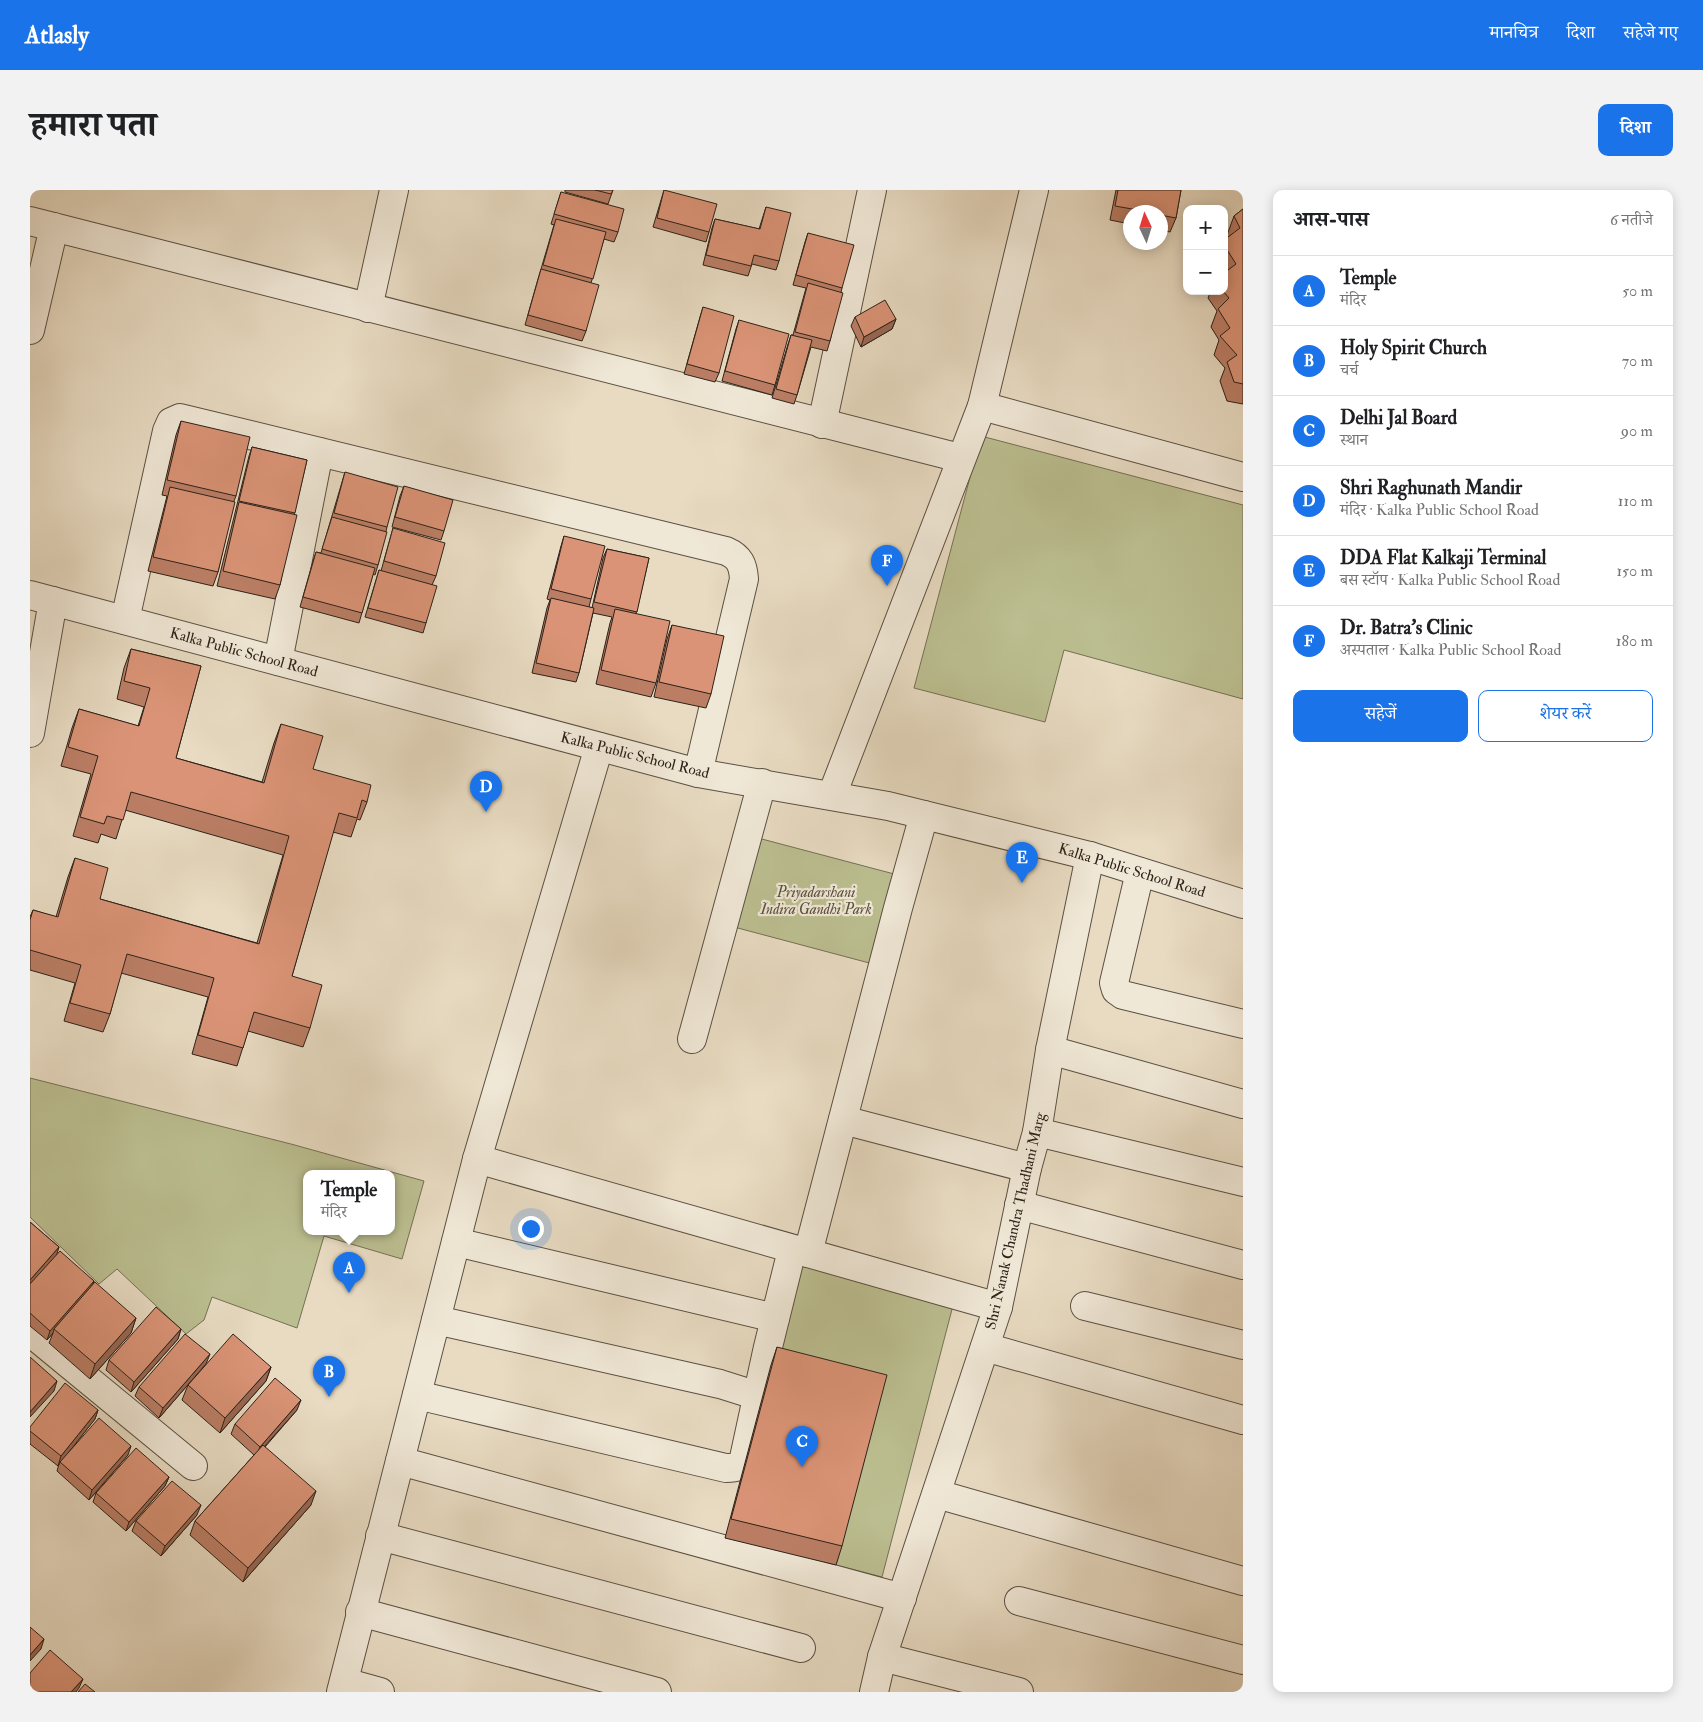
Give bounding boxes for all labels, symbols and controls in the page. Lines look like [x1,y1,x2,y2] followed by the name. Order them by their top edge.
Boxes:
[25,20,89,51] text: Atlasly
[1490,21,1538,44] text: मानचित्र
[1566,21,1595,44] text: दिशा
[1623,21,1678,44] text: सहेजे गए
[30,103,156,147] text: हमारा पता
[1598,104,1673,156] button: दिशा
[1123,205,1168,250] north arrow
[1183,205,1228,295] map controls
[1183,205,1228,250] button: +
[1293,206,1369,233] text: आस-पास
[1610,210,1653,230] text: 6 नतीजे
[1183,250,1228,295] button: −
[1340,266,1397,290] text: Temple
[1304,281,1314,301] text: A
[1622,281,1653,301] text: 50 m
[1340,290,1366,310] text: मंदिर
[1340,336,1487,360] text: Holy Spirit Church
[1304,351,1314,371] text: B
[1622,351,1653,371] text: 70 m
[1340,360,1358,380] text: चर्च
[1340,406,1457,430] text: Delhi Jal Board
[1303,421,1315,441] text: C
[1621,421,1653,441] text: 90 m
[1340,430,1368,450] text: स्थान
[1340,476,1522,500] text: Shri Raghunath Mandir
[1302,491,1316,511] text: D
[1618,491,1653,511] text: 110 m
[1340,500,1539,520] text: मंदिर · Kalka Public School Road
[871,545,903,586] pin: F
[1340,546,1546,570] text: DDA Flat Kalkaji Terminal
[1303,561,1315,581] text: E
[1616,561,1653,581] text: 150 m
[1340,570,1560,590] text: बस स्टॉप · Kalka Public School Road
[1340,616,1473,640] text: Dr. Batra's Clinic
[168,624,321,682] street label: Kalka Public School Road
[1304,631,1314,651] text: F
[1616,631,1653,651] text: 180 m
[1340,640,1561,660] text: अस्पताल · Kalka Public School Road
[1293,690,1468,742] button: सहेजें
[1478,690,1653,742] button: शेयर करें
[559,728,712,783] street label: Kalka Public School Road
[470,771,502,812] pin: D
[1056,839,1208,902] street label: Kalka Public School Road
[1006,842,1038,883] pin: E
[759,883,872,919] park label: Priyadarshani Indira Gandhi Park
[981,1110,1050,1332] street label: Shri Nanak Chandra Thadhani Marg
[303,1170,395,1235] popup
[321,1178,377,1202] text: Temple
[321,1202,347,1222] text: मंदिर
[518,1216,544,1242] your location
[333,1252,365,1293] pin: A
[313,1356,345,1397] pin: B
[786,1426,818,1467] pin: C

